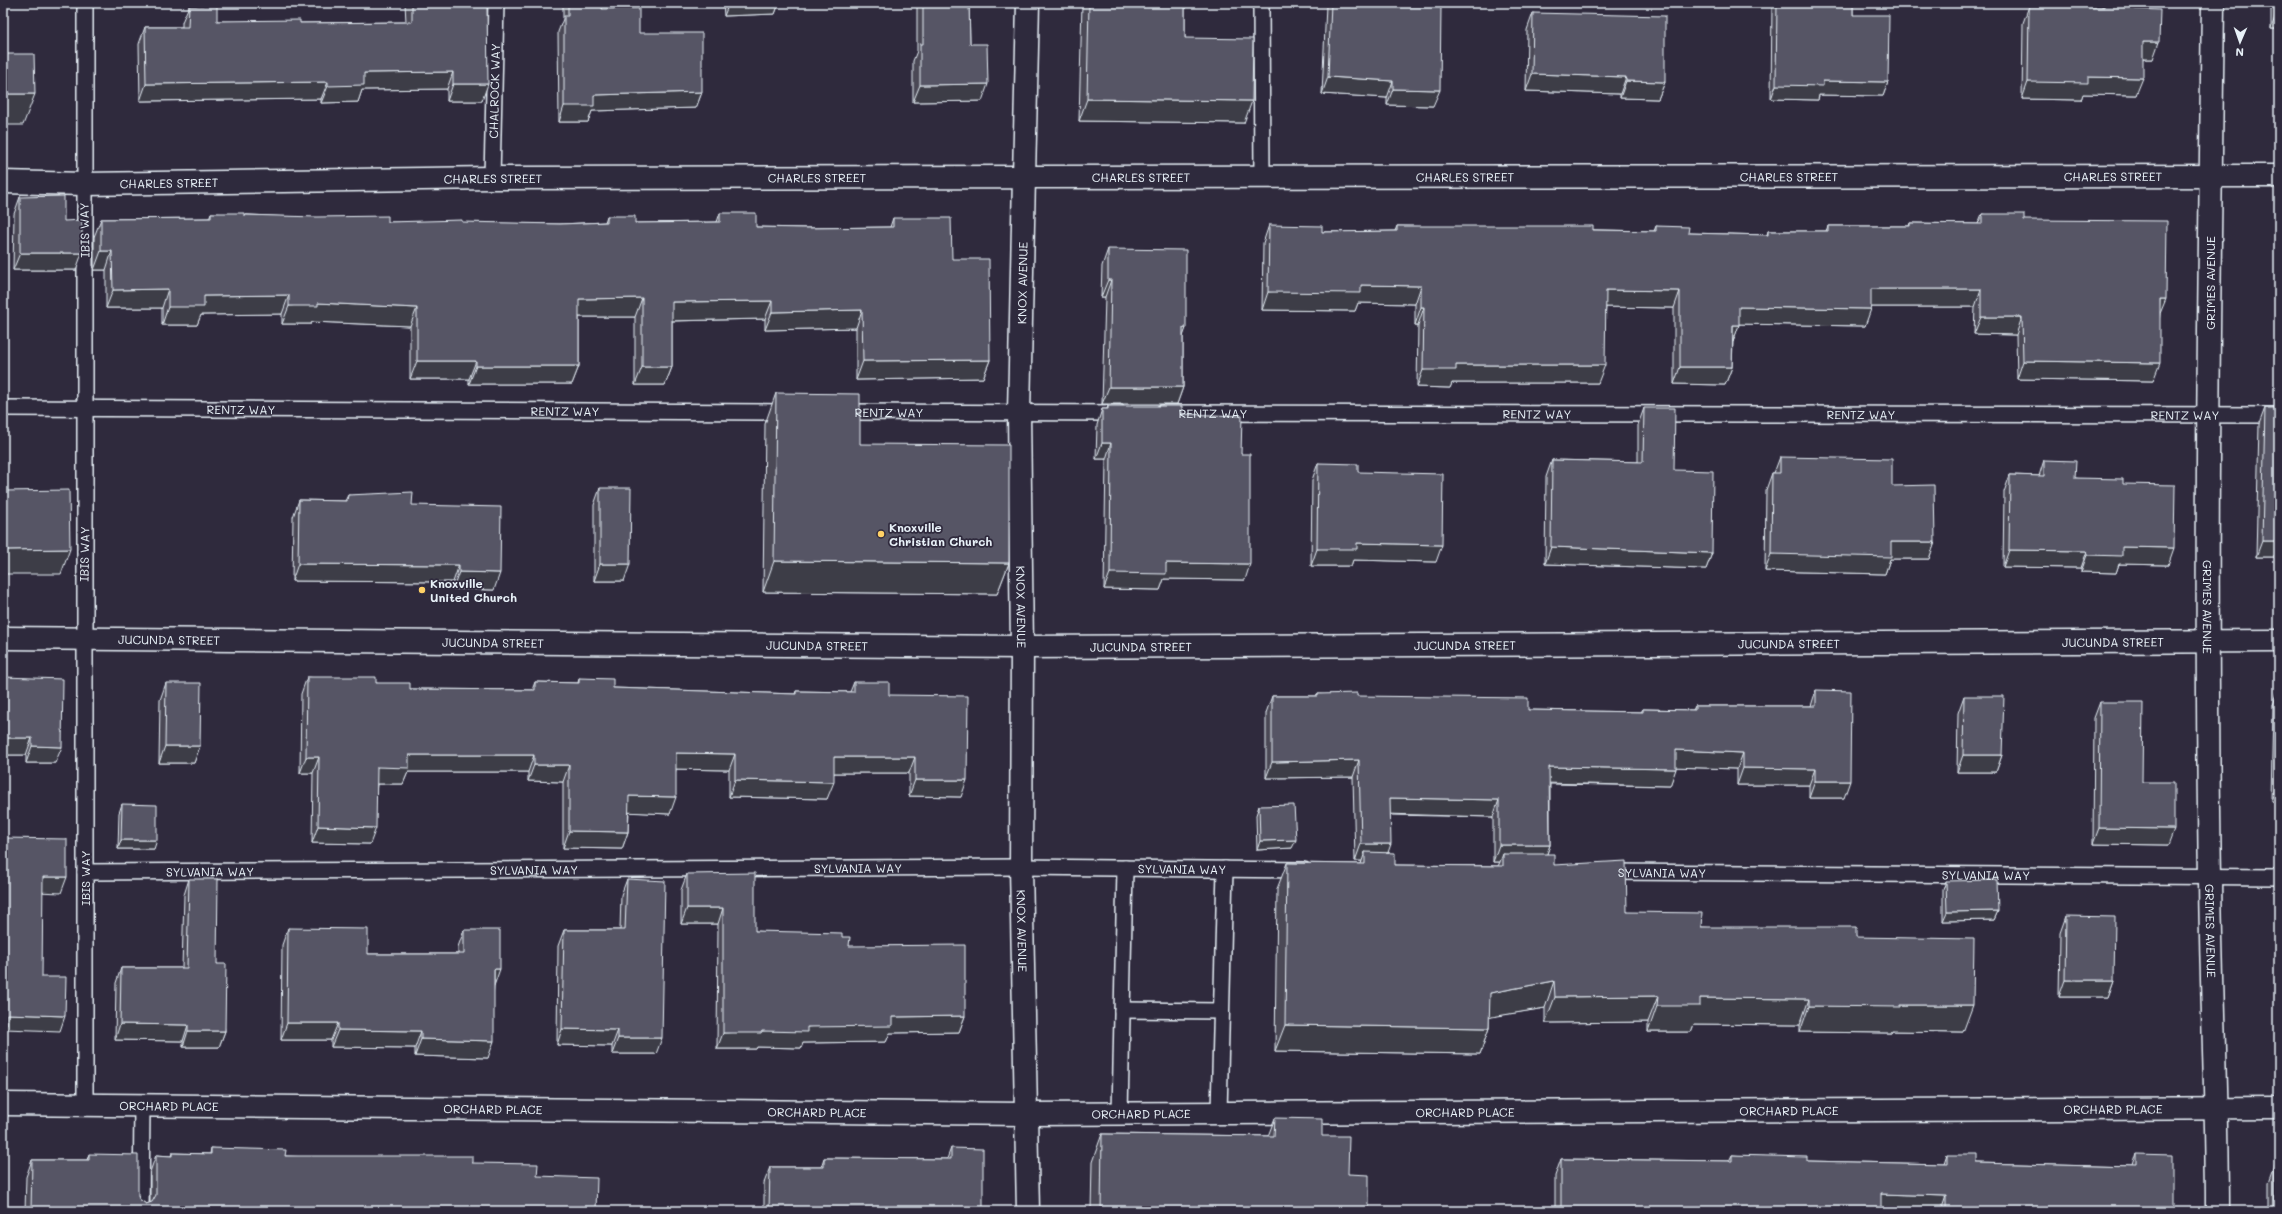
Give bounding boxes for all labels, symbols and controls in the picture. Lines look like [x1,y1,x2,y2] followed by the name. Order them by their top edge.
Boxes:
[2220,22,2260,62] north arrow
[485,43,503,139] street label: CHALROCK WAY
[2235,45,2244,60] text: N
[1740,168,1839,184] street label: CHARLES STREET
[2064,168,2163,184] street label: CHARLES STREET
[768,169,867,185] street label: CHARLES STREET
[1092,169,1191,185] street label: CHARLES STREET
[1416,169,1515,185] street label: CHARLES STREET
[444,170,543,187] street label: CHARLES STREET
[120,174,219,191] street label: CHARLES STREET
[76,202,92,258] street label: IBIS WAY
[2202,236,2218,330] street label: GRIMES AVENUE
[1013,242,1031,324] street label: KNOX AVENUE
[207,401,276,417] street label: RENTZ WAY
[531,403,600,419] street label: RENTZ WAY
[855,404,924,420] street label: RENTZ WAY
[1179,405,1248,421] street label: RENTZ WAY
[1503,406,1572,422] street label: RENTZ WAY
[1827,406,1896,422] street label: RENTZ WAY
[2151,407,2220,423] street label: RENTZ WAY
[889,519,992,549] place label: Knoxville Christian Church
[76,526,92,582] street label: IBIS WAY
[876,529,886,539] marker: Knoxville Christian Church
[2200,560,2216,654] street label: GRIMES AVENUE
[1013,566,1030,648] street label: KNOX AVENUE
[430,575,517,605] place label: Knoxville United Church
[417,585,427,595] marker: Knoxville United Church
[118,631,220,648] street label: JUCUNDA STREET
[442,634,544,651] street label: JUCUNDA STREET
[2062,634,2164,650] street label: JUCUNDA STREET
[1738,635,1840,652] street label: JUCUNDA STREET
[766,637,868,654] street label: JUCUNDA STREET
[1414,637,1516,653] street label: JUCUNDA STREET
[1090,638,1192,655] street label: JUCUNDA STREET
[77,850,93,906] street label: IBIS WAY
[814,860,902,876] street label: SYLVANIA WAY
[1138,860,1226,877] street label: SYLVANIA WAY
[490,861,578,878] street label: SYLVANIA WAY
[166,863,254,880] street label: SYLVANIA WAY
[1618,864,1706,881] street label: SYLVANIA WAY
[1942,866,2030,883] street label: SYLVANIA WAY
[2202,884,2220,978] street label: GRIMES AVENUE
[1013,890,1031,972] street label: KNOX AVENUE
[119,1097,219,1114] street label: ORCHARD PLACE
[443,1100,543,1117] street label: ORCHARD PLACE
[2063,1101,2163,1117] street label: ORCHARD PLACE
[1739,1102,1839,1119] street label: ORCHARD PLACE
[767,1103,867,1120] street label: ORCHARD PLACE
[1415,1104,1515,1120] street label: ORCHARD PLACE
[1091,1105,1191,1122] street label: ORCHARD PLACE

